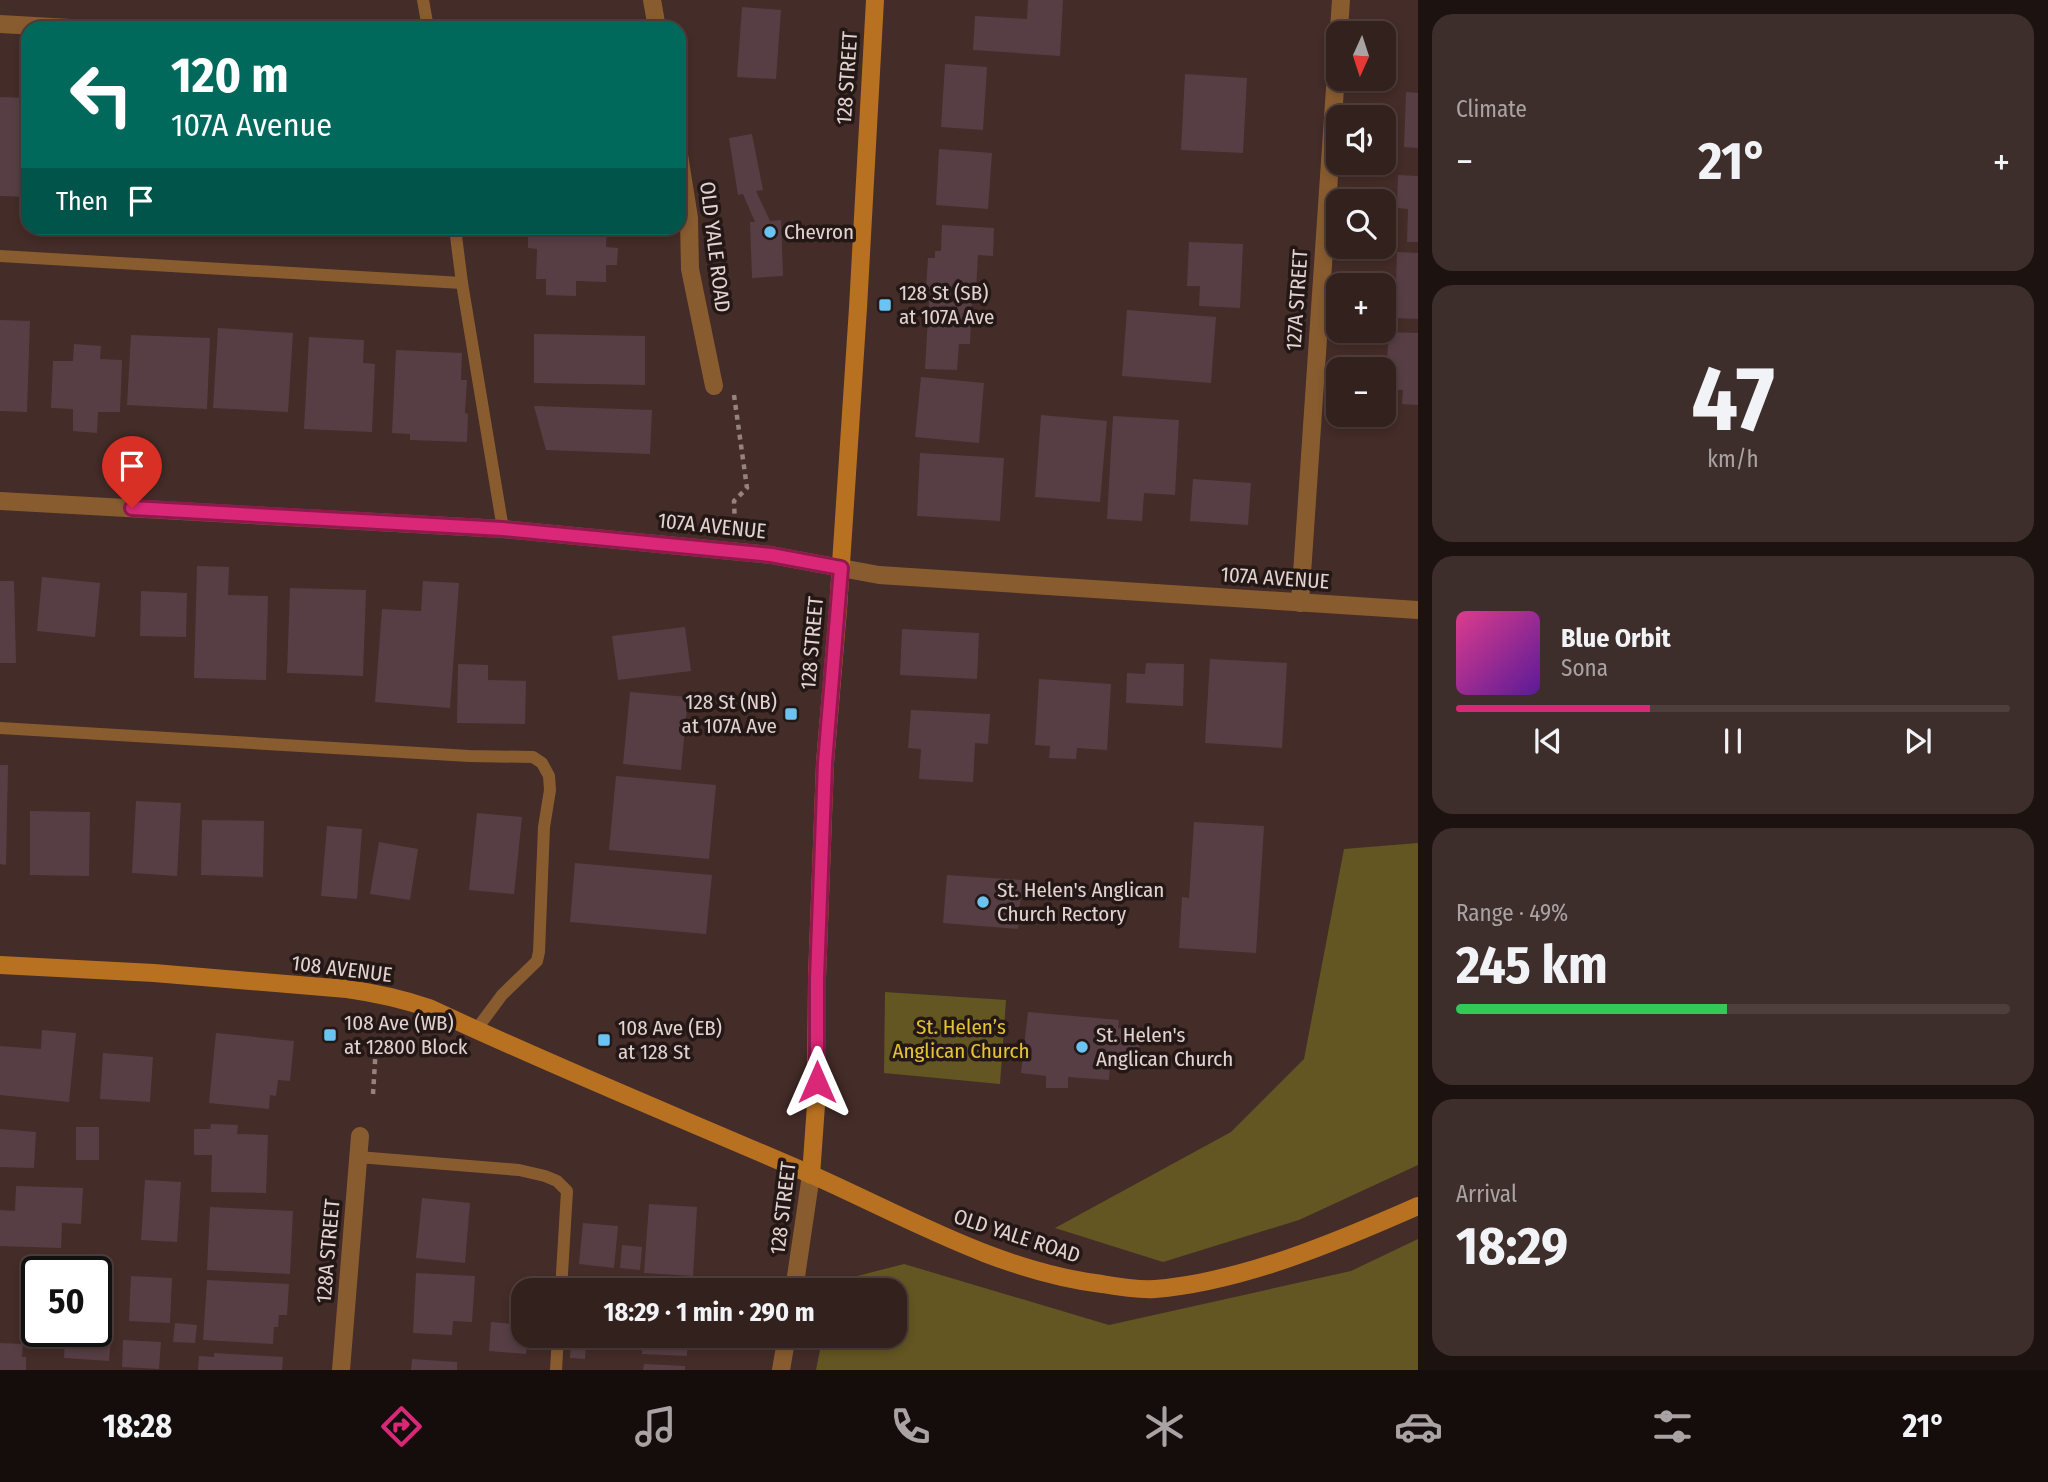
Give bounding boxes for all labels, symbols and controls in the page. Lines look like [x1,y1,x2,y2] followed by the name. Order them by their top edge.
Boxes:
[1326,21,1396,91] north arrow
[1326,21,1396,427] map controls
[831,30,863,126] street label: 128 STREET
[171,46,289,105] text: 120 m
[56,49,147,140] icon: left
[1456,95,1527,123] text: Climate
[1326,105,1396,175] button: sound
[171,106,332,144] text: 107A Avenue
[1698,130,1768,193] text: 21°
[1456,139,1473,185] text: −
[1993,139,2010,185] text: +
[694,180,736,314] street label: OLD YALE ROAD
[122,182,160,220] icon: arrive
[56,186,108,217] text: Then
[1326,189,1396,259] button: search
[784,219,854,245] place label: Chevron
[762,224,778,240] marker: Chevron
[1280,248,1314,352] street label: 127A STREET
[1326,273,1396,343] button: +
[899,280,994,330] place label: 128 St (SB) at 107A Ave
[877,297,893,313] marker: 128 St (SB) at 107A Ave
[1691,345,1775,454] text: 47
[1326,357,1396,427] button: −
[102,436,162,508] pin
[1707,445,1759,473] text: km/h
[113,447,151,485] icon: arrive
[657,507,768,545] street label: 107A AVENUE
[1220,561,1330,595] street label: 107A AVENUE
[795,595,829,691] street label: 128 STREET
[1561,623,1671,654] text: Blue Orbit
[1561,654,1608,682] text: Sona
[682,689,777,739] place label: 128 St (NB) at 107A Ave
[783,706,799,722] marker: 128 St (NB) at 107A Ave
[1529,722,1567,760] icon: previous
[1714,722,1752,760] icon: pause
[1899,722,1937,760] icon: next
[997,877,1164,927] place label: St. Helen's Anglican Church Rectory
[975,894,991,910] marker: St. Helen's Anglican Church Rectory
[1456,899,1568,927] text: Range · 49%
[1456,934,1608,997] text: 245 km
[290,950,394,988] street label: 108 AVENUE
[344,1010,468,1060] place label: 108 Ave (WB) at 12800 Block
[892,1014,1030,1064] park label: St. Helen’s Anglican Church
[618,1015,722,1065] place label: 108 Ave (EB) at 128 St
[1096,1022,1233,1072] place label: St. Helen's Anglican Church
[322,1027,338,1043] marker: 108 Ave (WB) at 12800 Block
[596,1032,612,1048] marker: 108 Ave (EB) at 128 St
[1074,1039,1090,1055] marker: St. Helen's Anglican Church
[780,1045,854,1119] position arrow
[764,1160,802,1256] street label: 128 STREET
[1456,1180,1517,1208] text: Arrival
[310,1198,346,1304] street label: 128A STREET
[950,1203,1084,1269] street label: OLD YALE ROAD
[1456,1215,1568,1278] text: 18:29
[21,1256,112,1347] speed limit sign: 50
[604,1297,814,1328] text: 18:29 · 1 min · 290 m
[377,1402,426,1451] icon: directions
[631,1402,680,1451] icon: music
[886,1402,935,1451] icon: phone
[1140,1402,1189,1451] icon: climate
[1394,1402,1443,1451] icon: car
[1648,1402,1697,1451] icon: filters
[103,1407,172,1445] text: 18:28
[1903,1407,1945,1445] text: 21°

